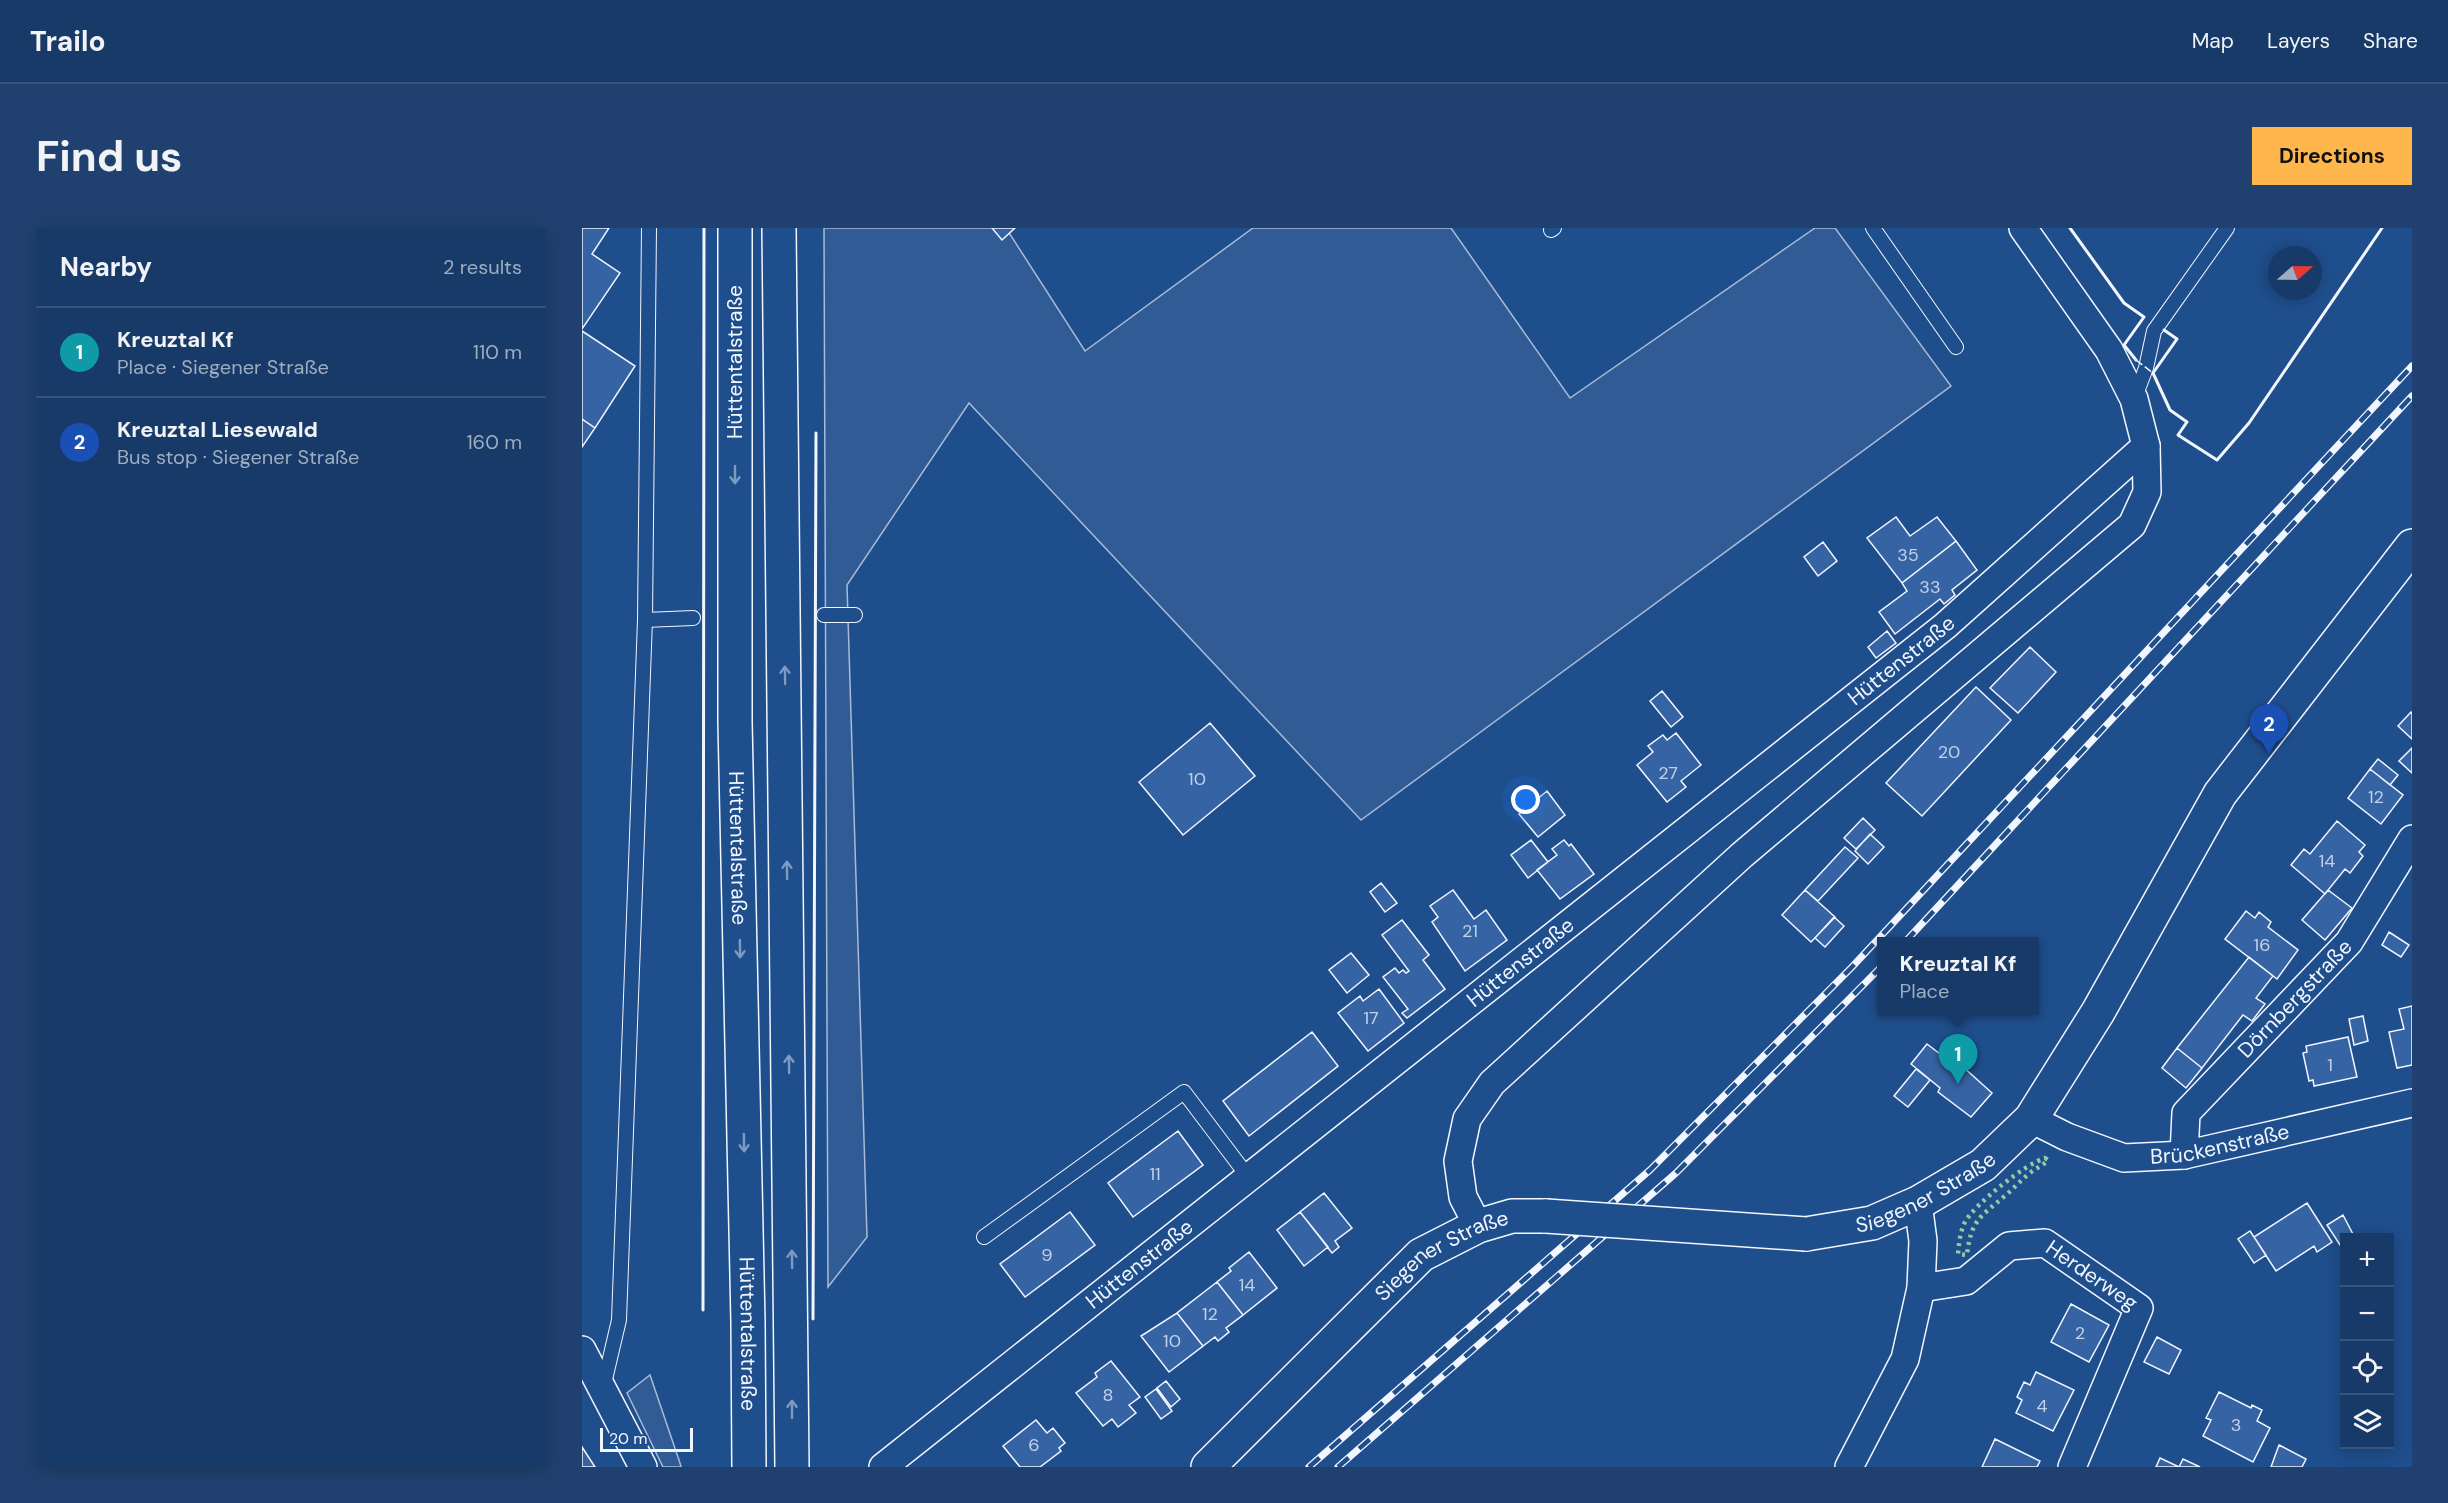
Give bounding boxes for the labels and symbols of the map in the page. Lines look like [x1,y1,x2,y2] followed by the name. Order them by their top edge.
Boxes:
[2268,246,2322,300] north arrow
[721,285,749,439] street label: Hüttentalstraße
[729,465,741,485] one-way arrow
[1897,543,1919,567] house number: 35
[1919,575,1941,599] house number: 33
[1842,609,1961,712] street label: Hüttenstraße
[779,665,791,685] one-way arrow
[2250,704,2288,754] pin: 2
[1938,740,1960,764] house number: 20
[1658,761,1678,785] house number: 27
[1188,767,1206,791] house number: 10
[722,771,753,925] street label: Hüttentalstraße
[1511,785,1540,814] your location
[2368,785,2384,809] house number: 12
[2319,849,2335,873] house number: 14
[781,860,793,880] one-way arrow
[1461,911,1580,1013] street label: Hüttenstraße
[1462,919,1478,943] house number: 21
[2232,933,2358,1064] street label: Dörnbergstraße
[2254,933,2270,957] house number: 16
[734,938,746,958] one-way arrow
[1363,1006,1379,1030] house number: 17
[1938,1034,1978,1084] pin: 1
[2327,1053,2333,1077] house number: 1
[784,1055,795,1075] one-way arrow
[2150,1117,2292,1171] street label: Brückenstraße
[739,1133,750,1153] one-way arrow
[1854,1146,2002,1239] street label: Siegener Straße
[1149,1162,1161,1186] house number: 11
[1369,1204,1512,1307] street label: Siegener Straße
[1080,1213,1199,1315] street label: Hüttenstraße
[2040,1234,2143,1317] street label: Herderweg
[1041,1243,1053,1267] house number: 9
[786,1250,798,1270] one-way arrow
[733,1257,763,1411] street label: Hüttentalstraße
[1239,1273,1255,1297] house number: 14
[1202,1302,1218,1326] house number: 12
[2075,1321,2085,1345] house number: 2
[1163,1329,1181,1353] house number: 10
[1103,1383,1113,1407] house number: 8
[2037,1394,2048,1418] house number: 4
[786,1399,798,1419] one-way arrow
[2231,1413,2241,1437] house number: 3
[600,1425,693,1452] scale bar
[1028,1433,1040,1457] house number: 6

